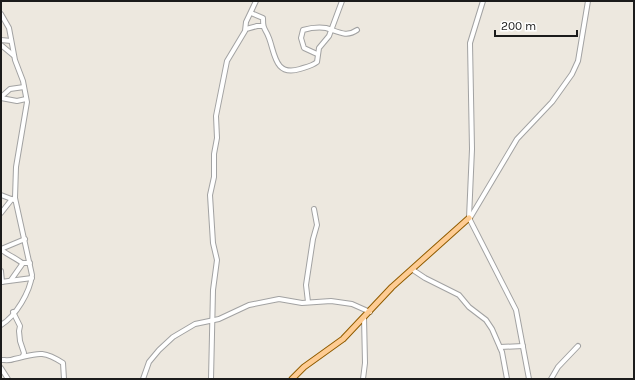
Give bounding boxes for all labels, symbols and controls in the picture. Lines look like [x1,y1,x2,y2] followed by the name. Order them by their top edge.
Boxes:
[495,12,577,38] scale bar
[501,19,536,33] text: 200 m

